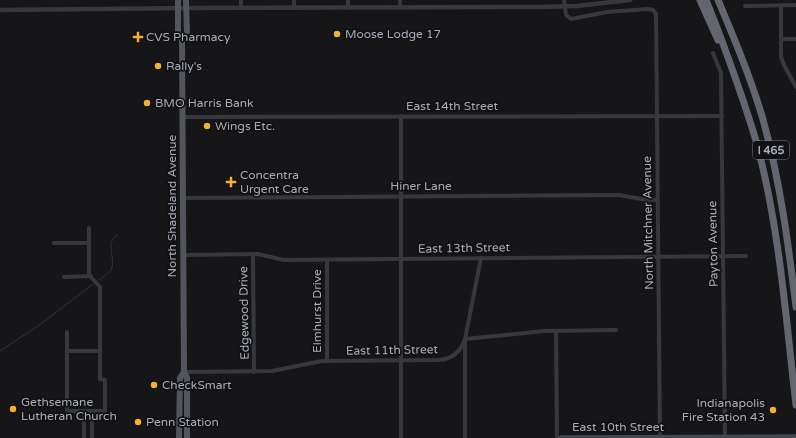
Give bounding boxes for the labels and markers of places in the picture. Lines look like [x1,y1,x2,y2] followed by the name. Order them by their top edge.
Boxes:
[345,27,441,41] place label: Moose Lodge 17
[332,29,342,39] marker: Moose Lodge 17
[146,30,231,44] place label: CVS Pharmacy
[133,32,143,42] marker: CVS Pharmacy
[166,59,202,73] place label: Rally's
[153,61,163,71] marker: Rally's
[155,96,254,110] place label: BMO Harris Bank
[142,98,152,108] marker: BMO Harris Bank
[215,119,275,133] place label: Wings Etc.
[202,121,212,131] marker: Wings Etc.
[240,168,309,196] place label: Concentra Urgent Care
[225,176,237,188] marker: Concentra Urgent Care
[162,378,232,392] place label: CheckSmart
[149,380,159,390] marker: CheckSmart
[21,395,117,423] place label: Gethsemane Lutheran Church
[682,396,765,424] place label: Indianapolis Fire Station 43
[8,404,18,414] marker: Gethsemane Lutheran Church
[768,405,778,415] marker: Indianapolis Fire Station 43
[146,415,219,429] place label: Penn Station
[133,417,143,427] marker: Penn Station

